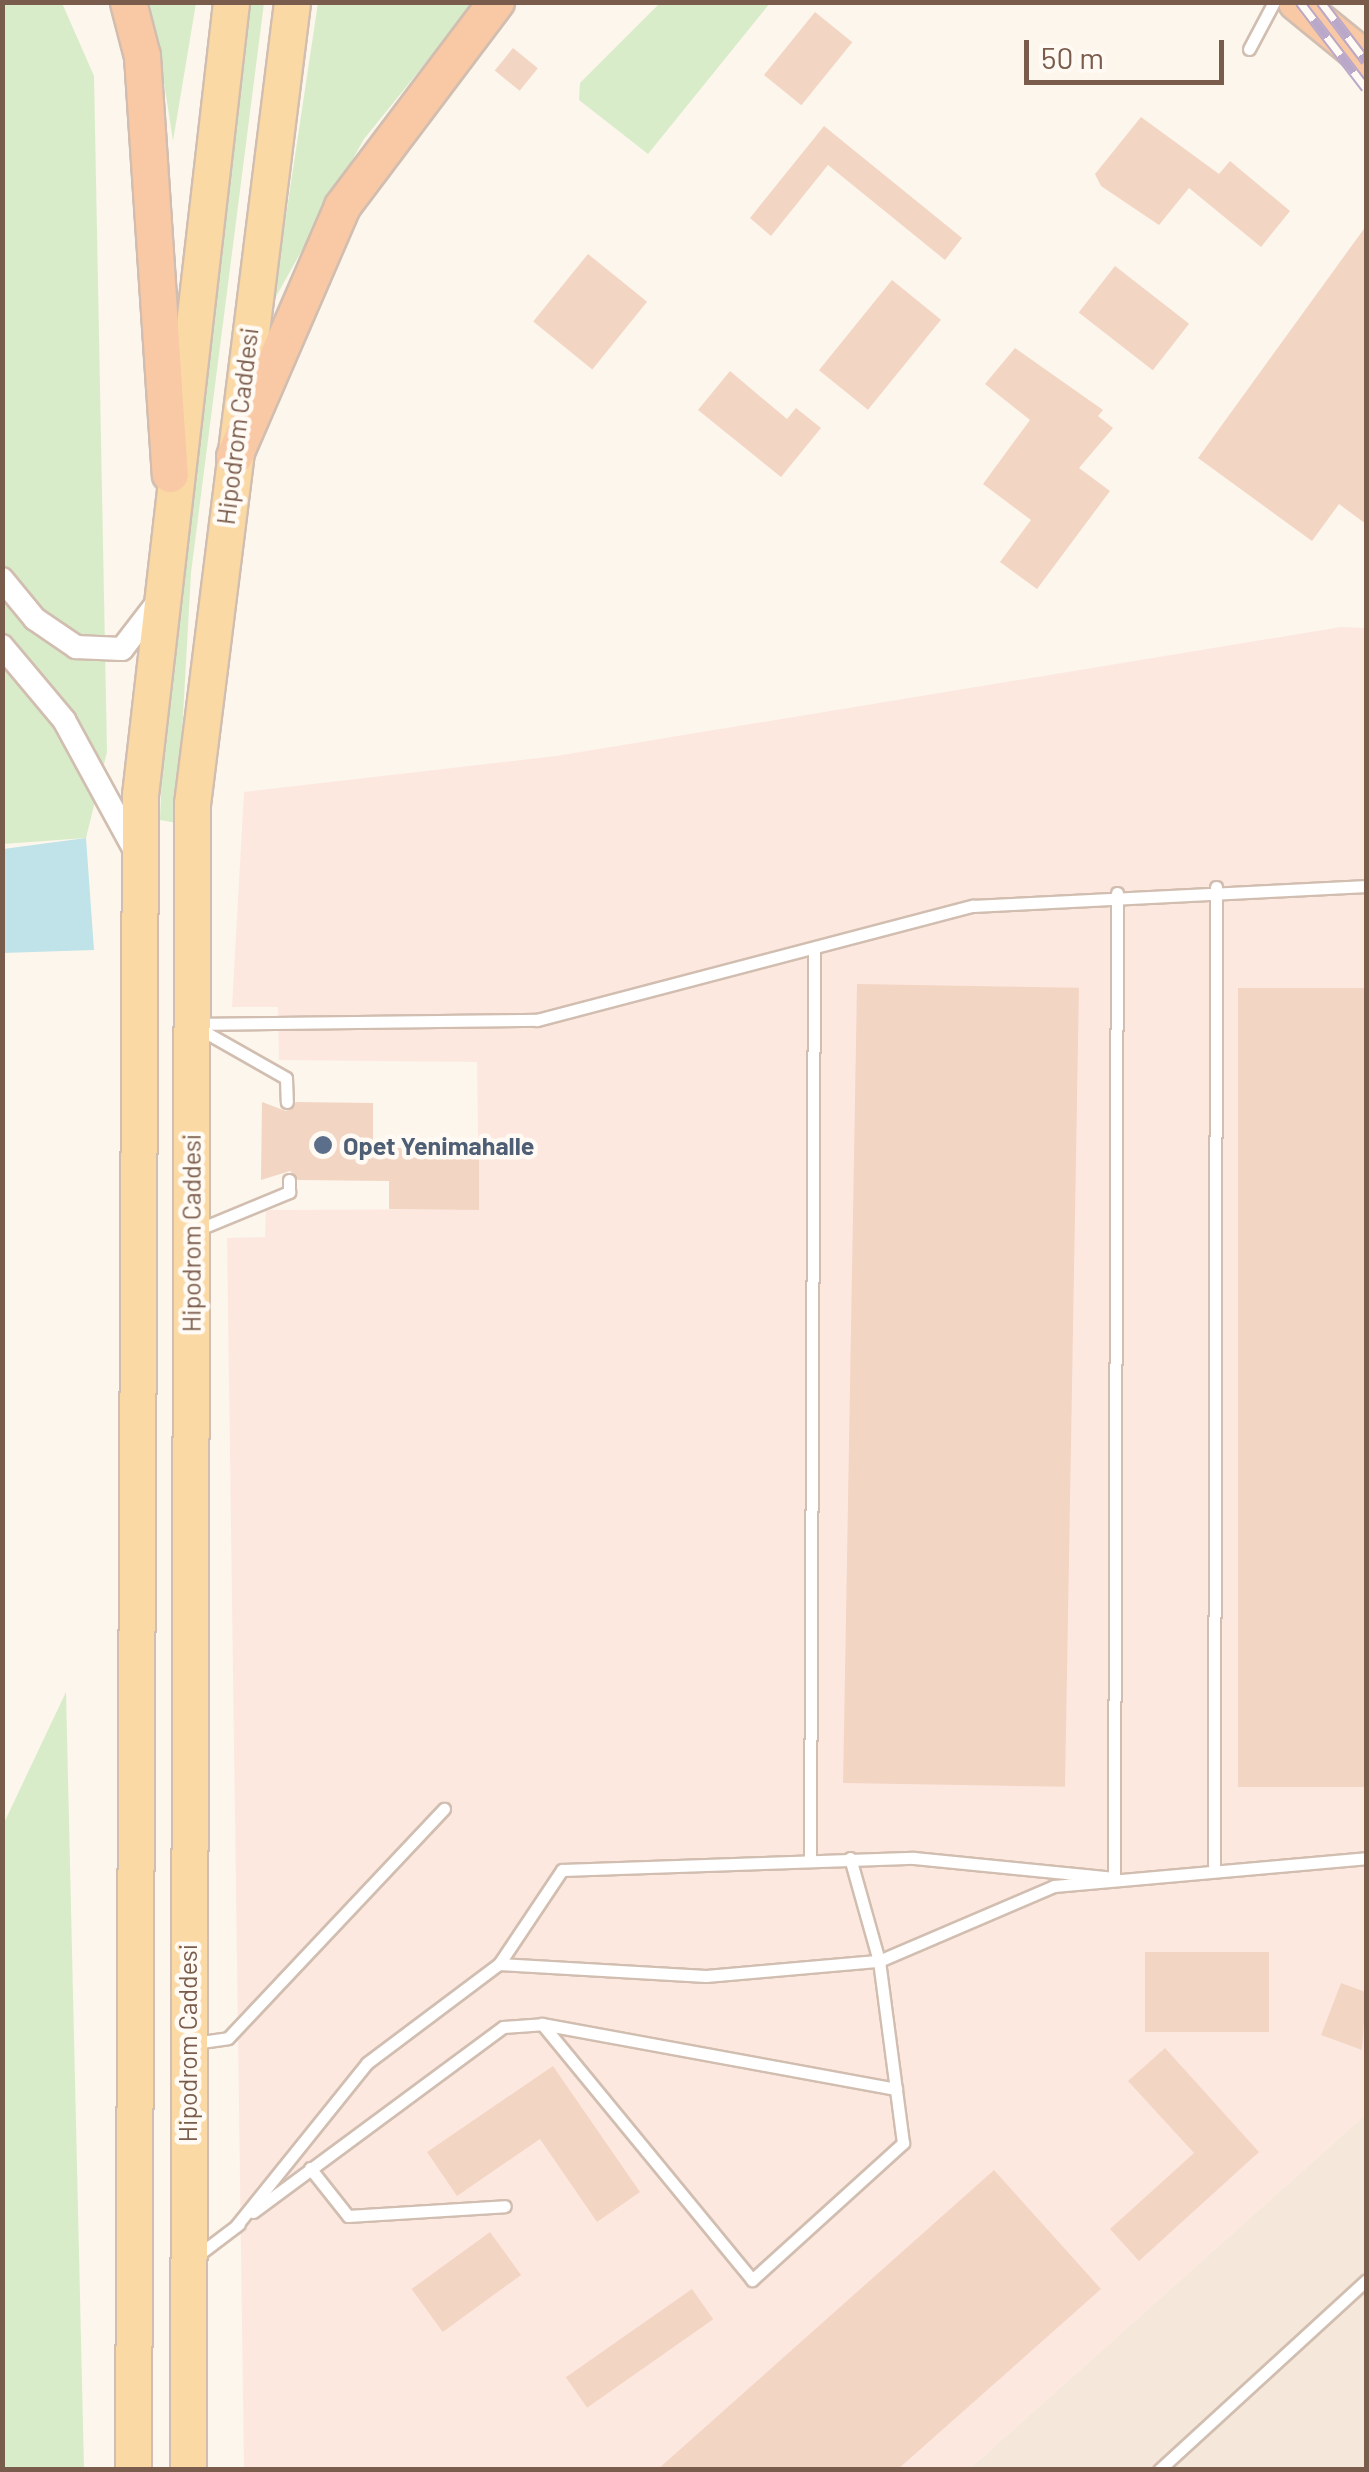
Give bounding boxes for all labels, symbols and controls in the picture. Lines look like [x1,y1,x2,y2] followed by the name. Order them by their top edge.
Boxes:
[1029,20,1229,82] scale bar
[1041,39,1104,75] text: 50 m
[210,326,264,526] street label: Hipodrom Caddesi
[343,1130,534,1160] place label: Opet Yenimahalle
[176,1134,206,1332] street label: Hipodrom Caddesi
[312,1134,334,1156] marker: Opet Yenimahalle
[172,1944,202,2142] street label: Hipodrom Caddesi

